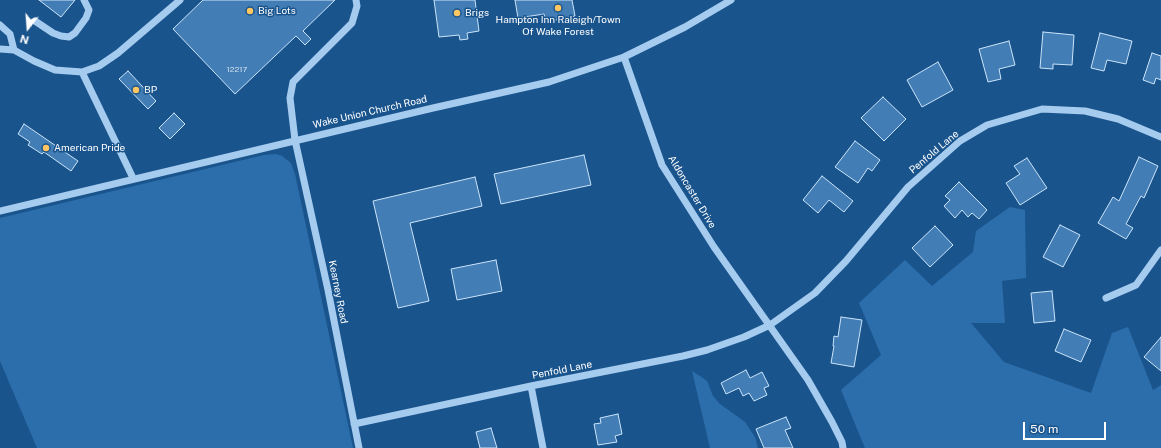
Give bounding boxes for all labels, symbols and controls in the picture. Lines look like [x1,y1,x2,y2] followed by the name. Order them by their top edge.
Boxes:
[553,3,563,13] marker: Hampton Inn Raleigh/Town Of Wake Forest
[258,5,296,17] place label: Big Lots
[245,6,255,16] marker: Big Lots
[465,7,489,19] place label: Brigs
[8,8,48,48] north arrow
[452,8,462,18] marker: Brigs
[496,14,620,38] place label: Hampton Inn Raleigh/Town Of Wake Forest
[19,32,30,46] text: N
[227,65,247,75] house number: 12217
[144,84,157,96] place label: BP
[131,85,141,95] marker: BP
[312,93,428,131] street label: Wake Union Church Road
[907,128,961,176] street label: Penfold Lane
[54,142,125,154] place label: American Pride
[41,143,51,153] marker: American Pride
[666,153,718,231] street label: Aldoncaster Drive
[326,259,350,325] street label: Kearney Road
[531,358,593,382] street label: Penfold Lane
[1025,414,1108,440] scale bar
[1030,422,1058,436] text: 50 m

